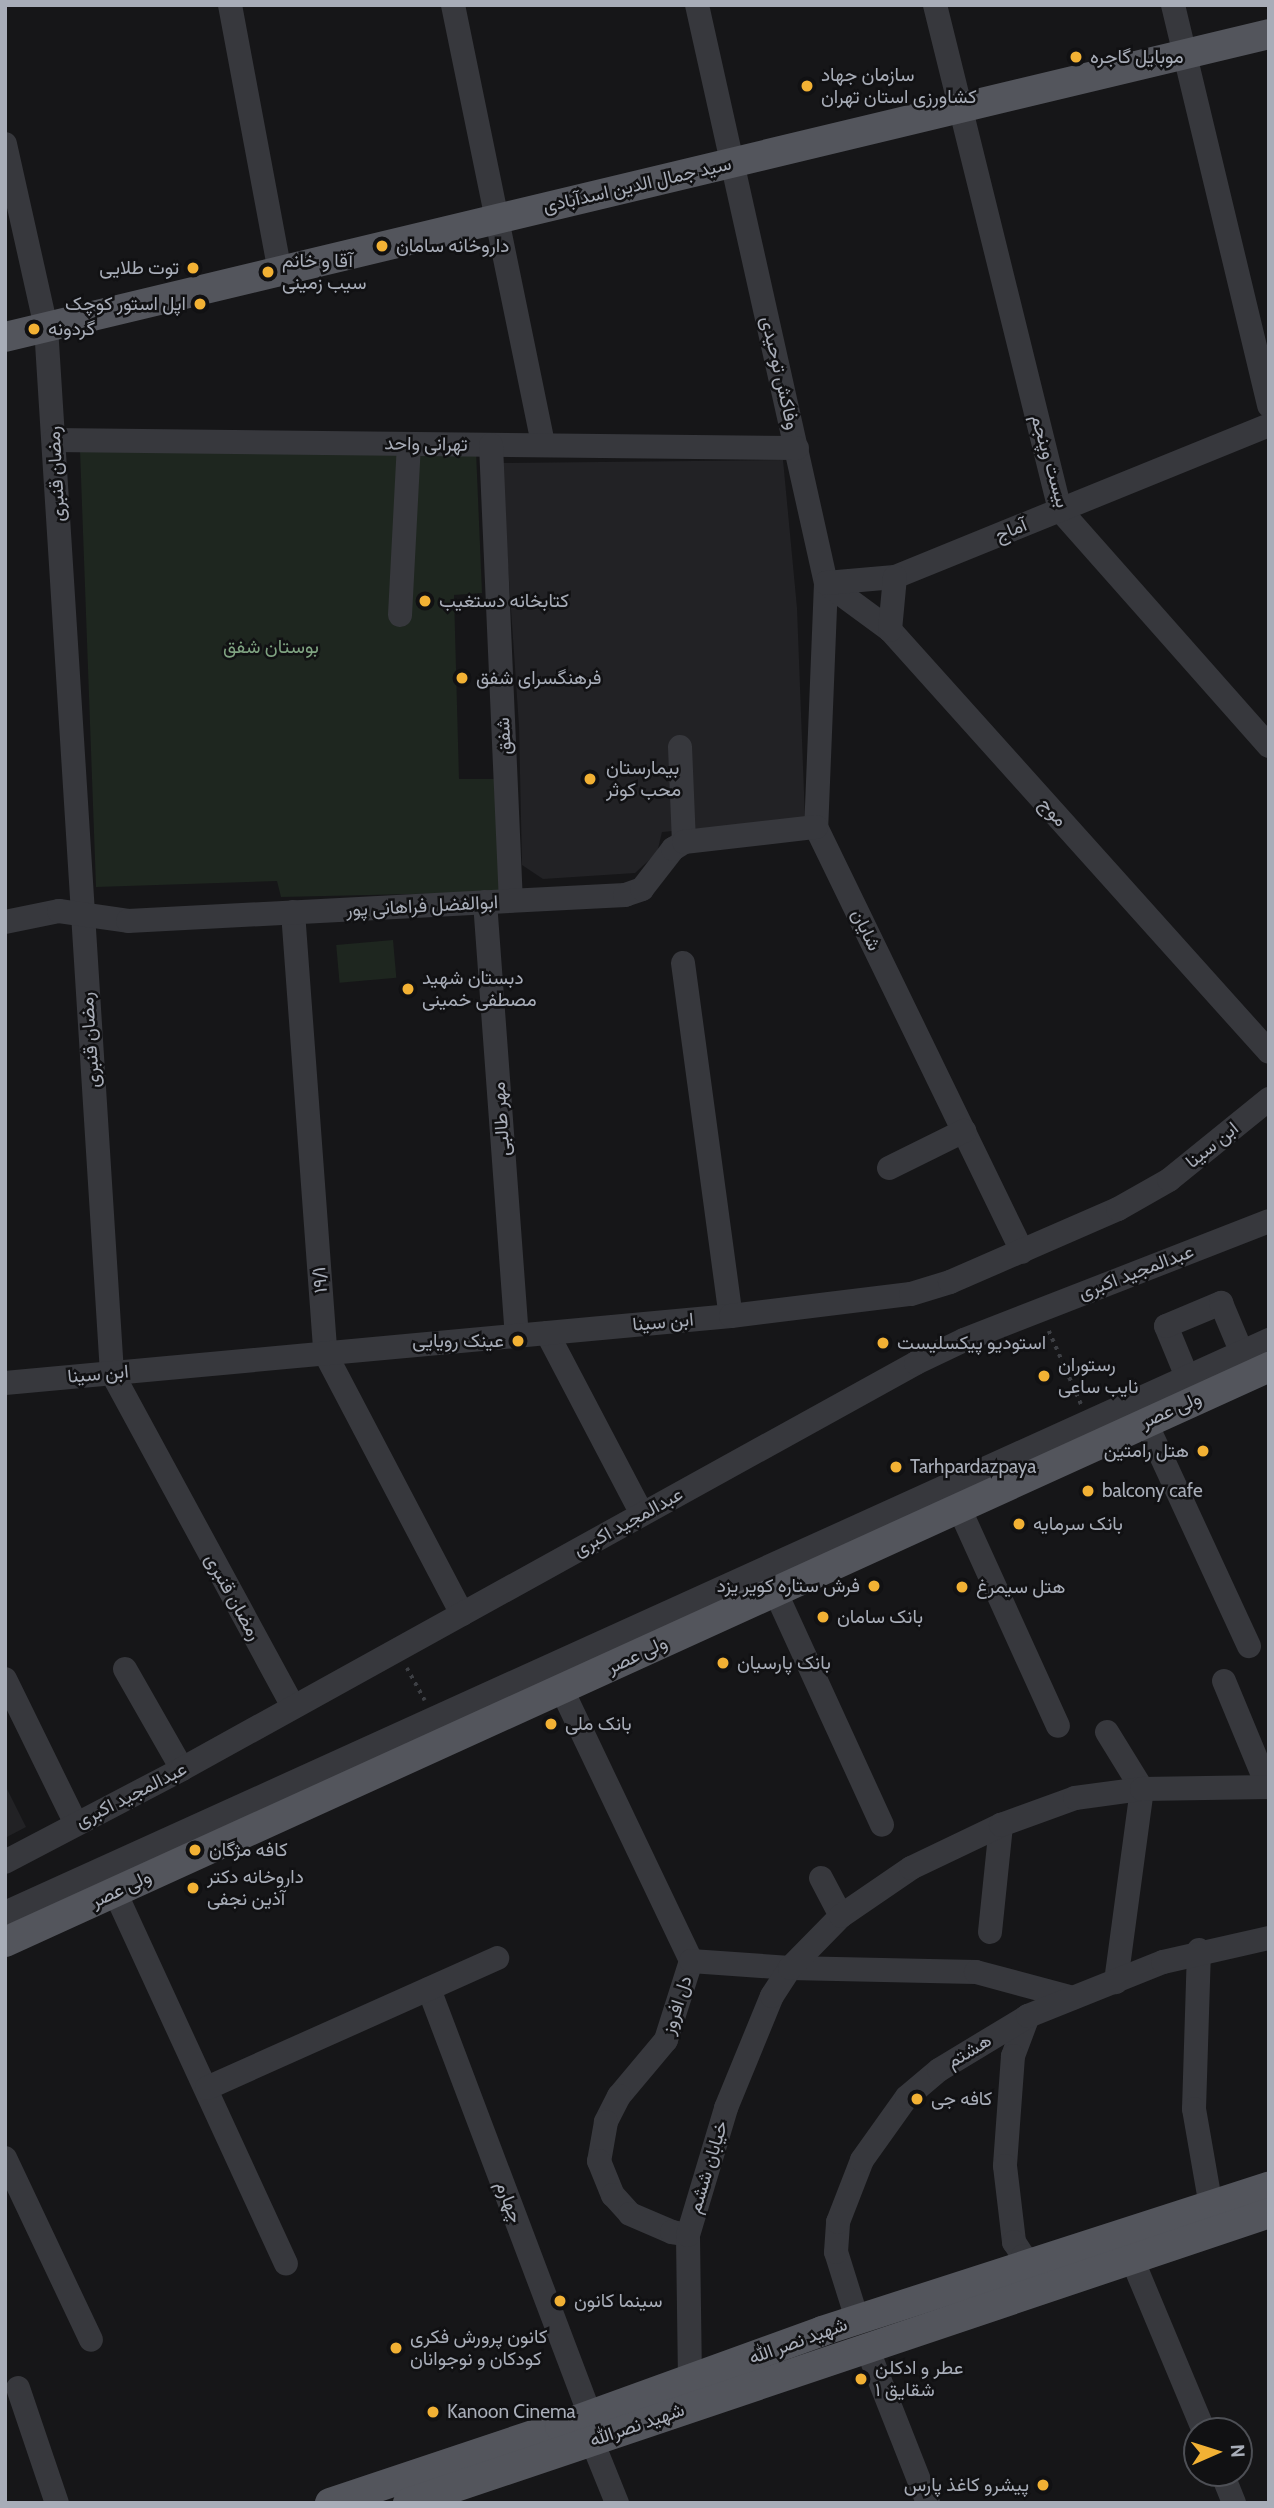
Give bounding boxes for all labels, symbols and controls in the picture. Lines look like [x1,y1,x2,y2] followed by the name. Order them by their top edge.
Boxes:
[1090,46,1184,68] place label: موبایل گاجره
[1068,49,1084,65] marker: موبایل گاجره
[821,64,977,108] place label: سازمان جهاد کشاورزی استان تهران
[799,78,815,94] marker: سازمان جهاد کشاورزی استان تهران
[541,152,733,218] street label: سید جمال الدین اسدآبادی
[396,235,509,257] place label: داروخانه سامان
[374,238,390,254] marker: داروخانه سامان
[282,250,367,294] place label: آقا و خانم سیب زمینی
[99,257,179,279] place label: توت طلایى
[185,260,201,276] marker: توت طلایى
[260,264,276,280] marker: آقا و خانم سیب زمینی
[65,293,186,315] place label: اپل استور کوچک
[192,296,208,312] marker: اپل استور کوچک
[756,314,804,432] street label: وفاکش توحیدی
[48,318,95,340] place label: گردونه
[26,321,42,337] marker: گردونه
[1026,412,1074,510] street label: بیست وپنجم
[42,425,70,523] street label: رمضان قنبری
[384,432,468,456] street label: تهرانی واحد
[992,513,1030,547] street label: آماج
[439,590,569,612] place label: کتابخانه دستغیب
[417,593,433,609] marker: کتابخانه دستغیب
[223,636,319,658] park label: بوستان شفق
[476,667,602,689] place label: فرهنگسرای شفق
[454,670,470,686] marker: فرهنگسرای شفق
[492,717,516,755] street label: شفق
[606,757,681,801] place label: بیمارستان محب کوثر
[580,769,600,789] marker: بیمارستان محب کوثر
[1034,793,1072,831] street label: موج
[345,891,499,921] street label: ابوالفضل فراهانی پور
[846,905,886,955] street label: شایان
[422,967,537,1011] place label: دبستان شهید مصطفی خمینی
[400,981,416,997] marker: دبستان شهید مصطفی خمینی
[75,991,105,1089] street label: رمضان قنبری
[487,1081,515,1157] street label: مهر طالبی
[1181,1117,1243,1173] street label: ابن سینا
[1075,1240,1197,1304] street label: عبدالمجید اکبری
[308,1266,332,1294] street label: ۱۹/۱
[632,1308,694,1336] street label: ابن سینا
[412,1330,504,1352] place label: عینک رویایی
[897,1332,1046,1354] place label: استودیو پیکسلیست
[510,1333,526,1349] marker: عینک رویایی
[875,1335,891,1351] marker: استودیو پیکسلیست
[1058,1354,1138,1398] place label: رستوران نایب ساعی
[67,1360,129,1388] street label: ابن سینا
[1036,1368,1052,1384] marker: رستوران نایب ساعی
[1137,1387,1205,1433] street label: ولی عصر
[1104,1440,1189,1462] place label: هتل رامتین
[1195,1443,1211,1459] marker: هتل رامتین
[910,1456,1036,1478] place label: Tarhpardazpaya
[888,1459,904,1475] marker: Tarhpardazpaya
[1102,1480,1203,1502] place label: balcony cafe
[569,1483,687,1561] street label: عبدالمجید اکبری
[1080,1483,1096,1499] marker: balcony cafe
[1033,1513,1123,1535] place label: بانک سرمایه
[1011,1516,1027,1532] marker: بانک سرمایه
[200,1549,266,1645] street label: رمضان قنبری
[717,1575,860,1597] place label: فرش ستاره کویر یزد
[976,1576,1065,1598] place label: هتل سیمرغ
[866,1578,882,1594] marker: فرش ستاره کویر یزد
[954,1579,970,1595] marker: هتل سیمرغ
[837,1606,923,1628] place label: بانک سامان
[815,1609,831,1625] marker: بانک سامان
[603,1631,671,1679] street label: ولی عصر
[737,1652,831,1674] place label: بانک پارسیان
[715,1655,731,1671] marker: بانک پارسیان
[565,1713,632,1735] place label: بانک ملی
[543,1716,559,1732] marker: بانک ملی
[72,1757,190,1833] street label: عبدالمجید اکبری
[209,1839,288,1861] place label: کافه مژگان
[187,1842,203,1858] marker: کافه مژگان
[87,1865,155,1913] street label: ولی عصر
[207,1866,304,1910] place label: داروخانه دکتر آذین نجفی
[185,1880,201,1896] marker: داروخانه دکتر آذین نجفی
[657,1973,697,2037] street label: دل افروز
[943,2029,995,2073] street label: هشتم
[931,2088,992,2110] place label: کافه جی
[909,2091,925,2107] marker: کافه جی
[683,2118,733,2216] street label: خیابان ششم
[491,2178,527,2226] street label: چهارم
[574,2290,663,2312] place label: سینما کانون
[552,2293,568,2309] marker: سینما کانون
[746,2313,850,2369] street label: شهید نصر الله
[410,2326,547,2370] place label: کانون پرورش فکری کودکان و نوجوانان
[388,2340,404,2356] marker: کانون پرورش فکری کودکان و نوجوانان
[875,2357,964,2401] place label: عطر و ادکلن شقایق ۱
[853,2371,869,2387] marker: عطر و ادکلن شقایق ۱
[587,2398,687,2452] street label: شهید نصرالله
[447,2401,576,2423] place label: Kanoon Cinema
[425,2404,441,2420] marker: Kanoon Cinema
[1183,2417,1253,2487] north arrow
[1226,2444,1249,2458] text: N
[904,2474,1029,2496] place label: پیشرو کاغذ پارس
[1035,2477,1051,2493] marker: پیشرو کاغذ پارس

